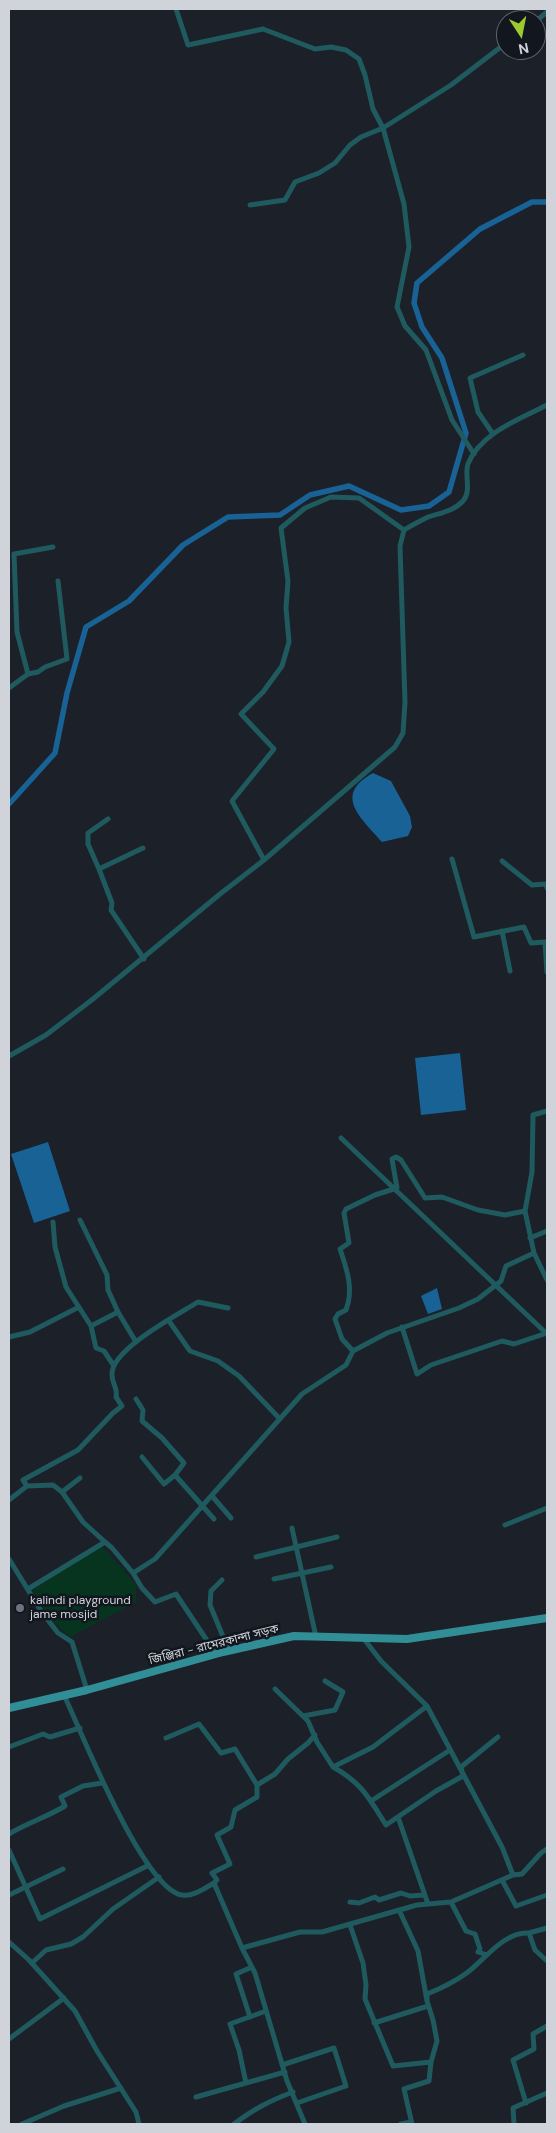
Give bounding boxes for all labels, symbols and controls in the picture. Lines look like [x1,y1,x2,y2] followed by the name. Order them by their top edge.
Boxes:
[496,10,546,60] north arrow
[517,39,530,59] text: N
[30,1594,131,1622] place label: kalindi playground jame mosjid
[14,1602,26,1614] marker: kalindi playground jame mosjid
[148,1622,280,1668] street label: জিঞ্জিরা - রামেরকান্দা সড়ক

